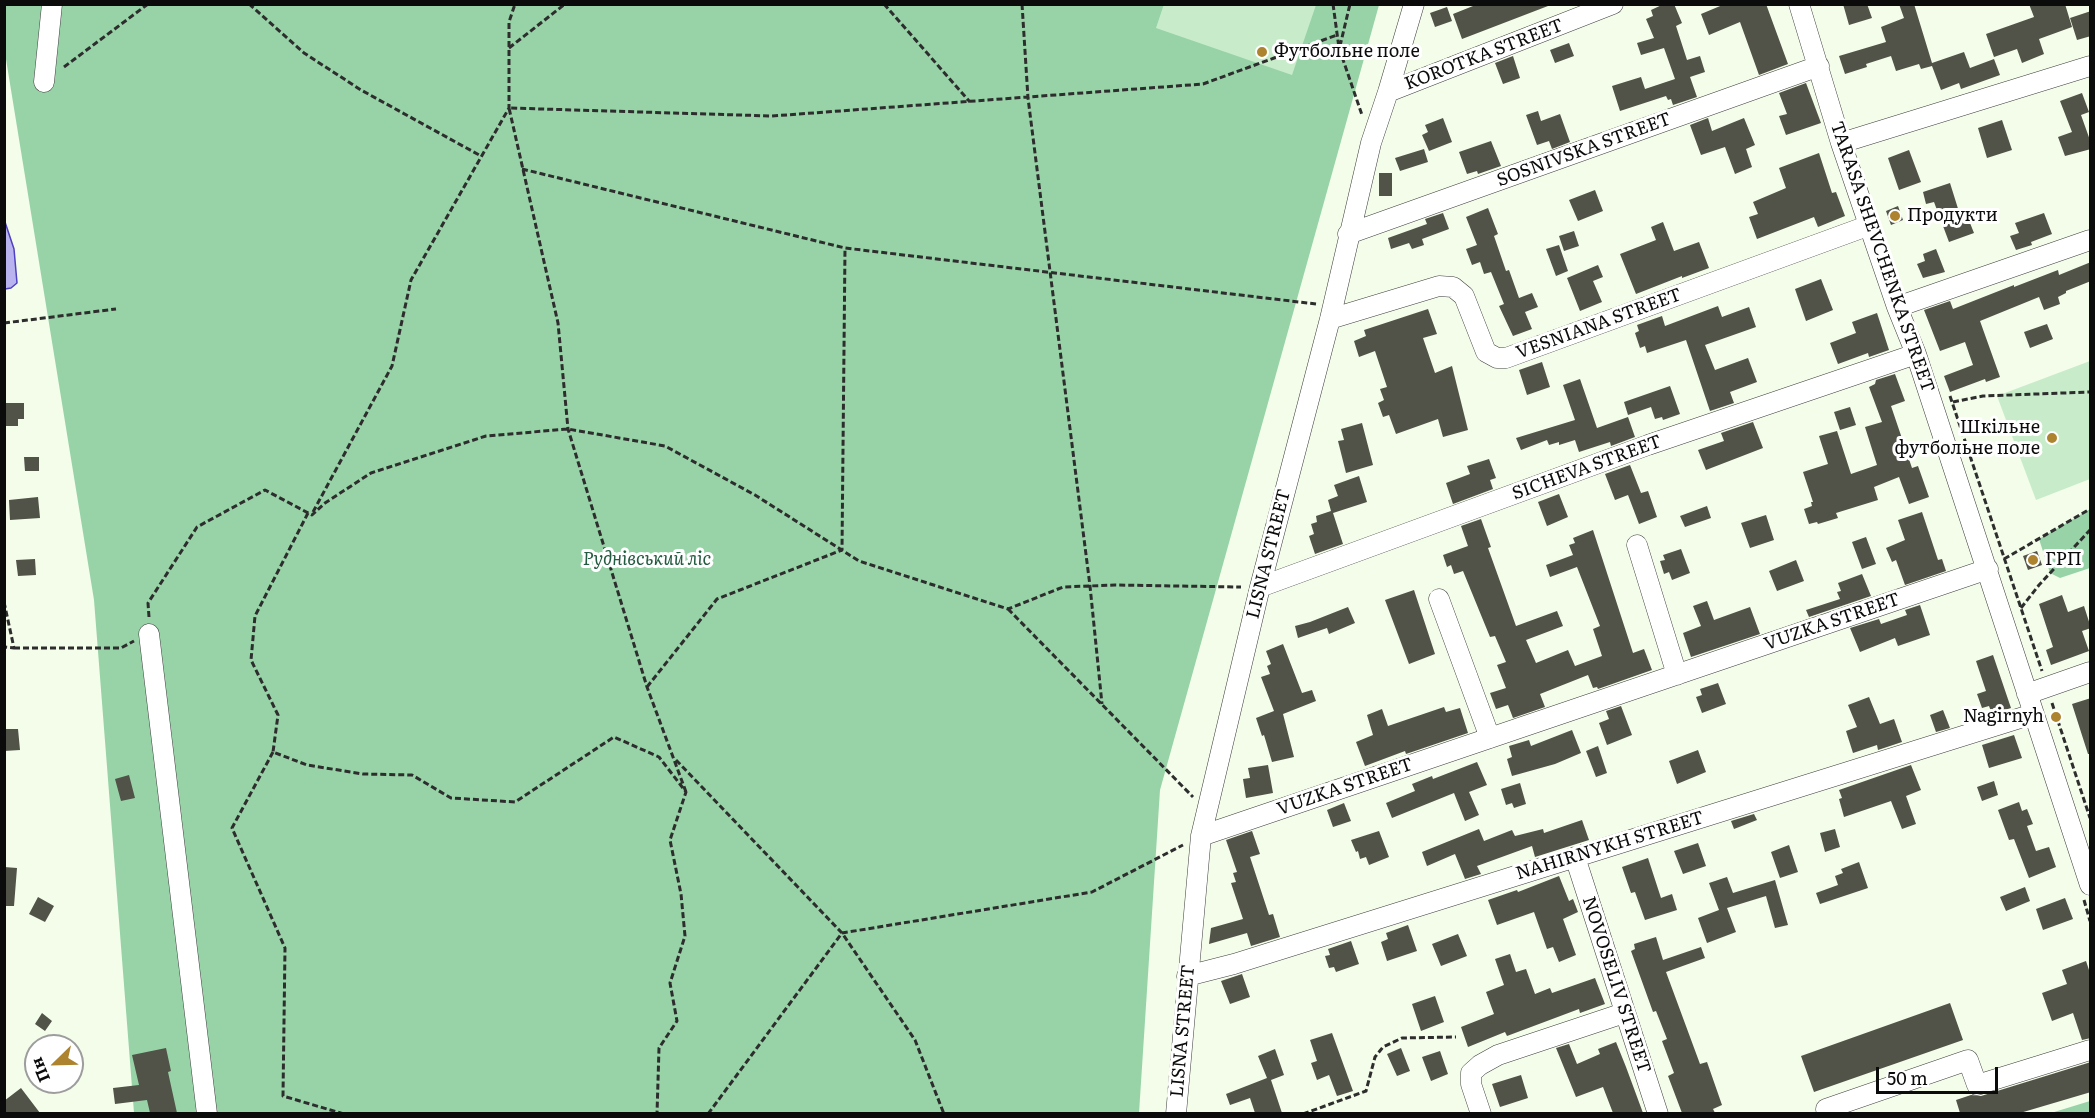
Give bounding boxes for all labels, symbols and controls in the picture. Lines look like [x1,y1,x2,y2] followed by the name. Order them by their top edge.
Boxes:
[1402,15,1566,95] street label: KOROTKA STREET
[1274,41,1420,63] place label: Футбольне поле
[1255,45,1269,59] marker: Футбольне поле
[1494,108,1674,192] street label: SOSNIVSKA STREET
[1825,119,1939,395] street label: TARASA SHEVCHENKA STREET
[1907,205,1998,227] place label: Продукти
[1888,209,1902,223] marker: Продукти
[1513,284,1685,364] street label: VESNIANA STREET
[1895,417,2040,460] place label: Шкільне футбольне поле
[1509,431,1665,505] street label: SICHEVA STREET
[2045,431,2059,445] marker: Шкільне футбольне поле
[1242,487,1296,621] street label: LISNA STREET
[583,549,711,571] park label: Руднівський ліс
[2045,549,2082,571] place label: ГРП
[2026,553,2040,567] marker: ГРП
[1761,589,1903,655] street label: VUZKA STREET
[1963,706,2044,728] place label: Nagirnyh
[2049,710,2063,724] marker: Nagirnyh
[1274,754,1416,820] street label: VUZKA STREET
[1513,807,1707,885] street label: NAHIRNYKH STREET
[1577,894,1655,1076] street label: NOVOSELIV STREET
[1166,964,1200,1098] street label: LISNA STREET
[24,1034,84,1094] north arrow
[23,1054,55,1086] text: Пн
[1879,1055,2000,1093] scale bar
[1887,1064,1928,1091] text: 50 m

